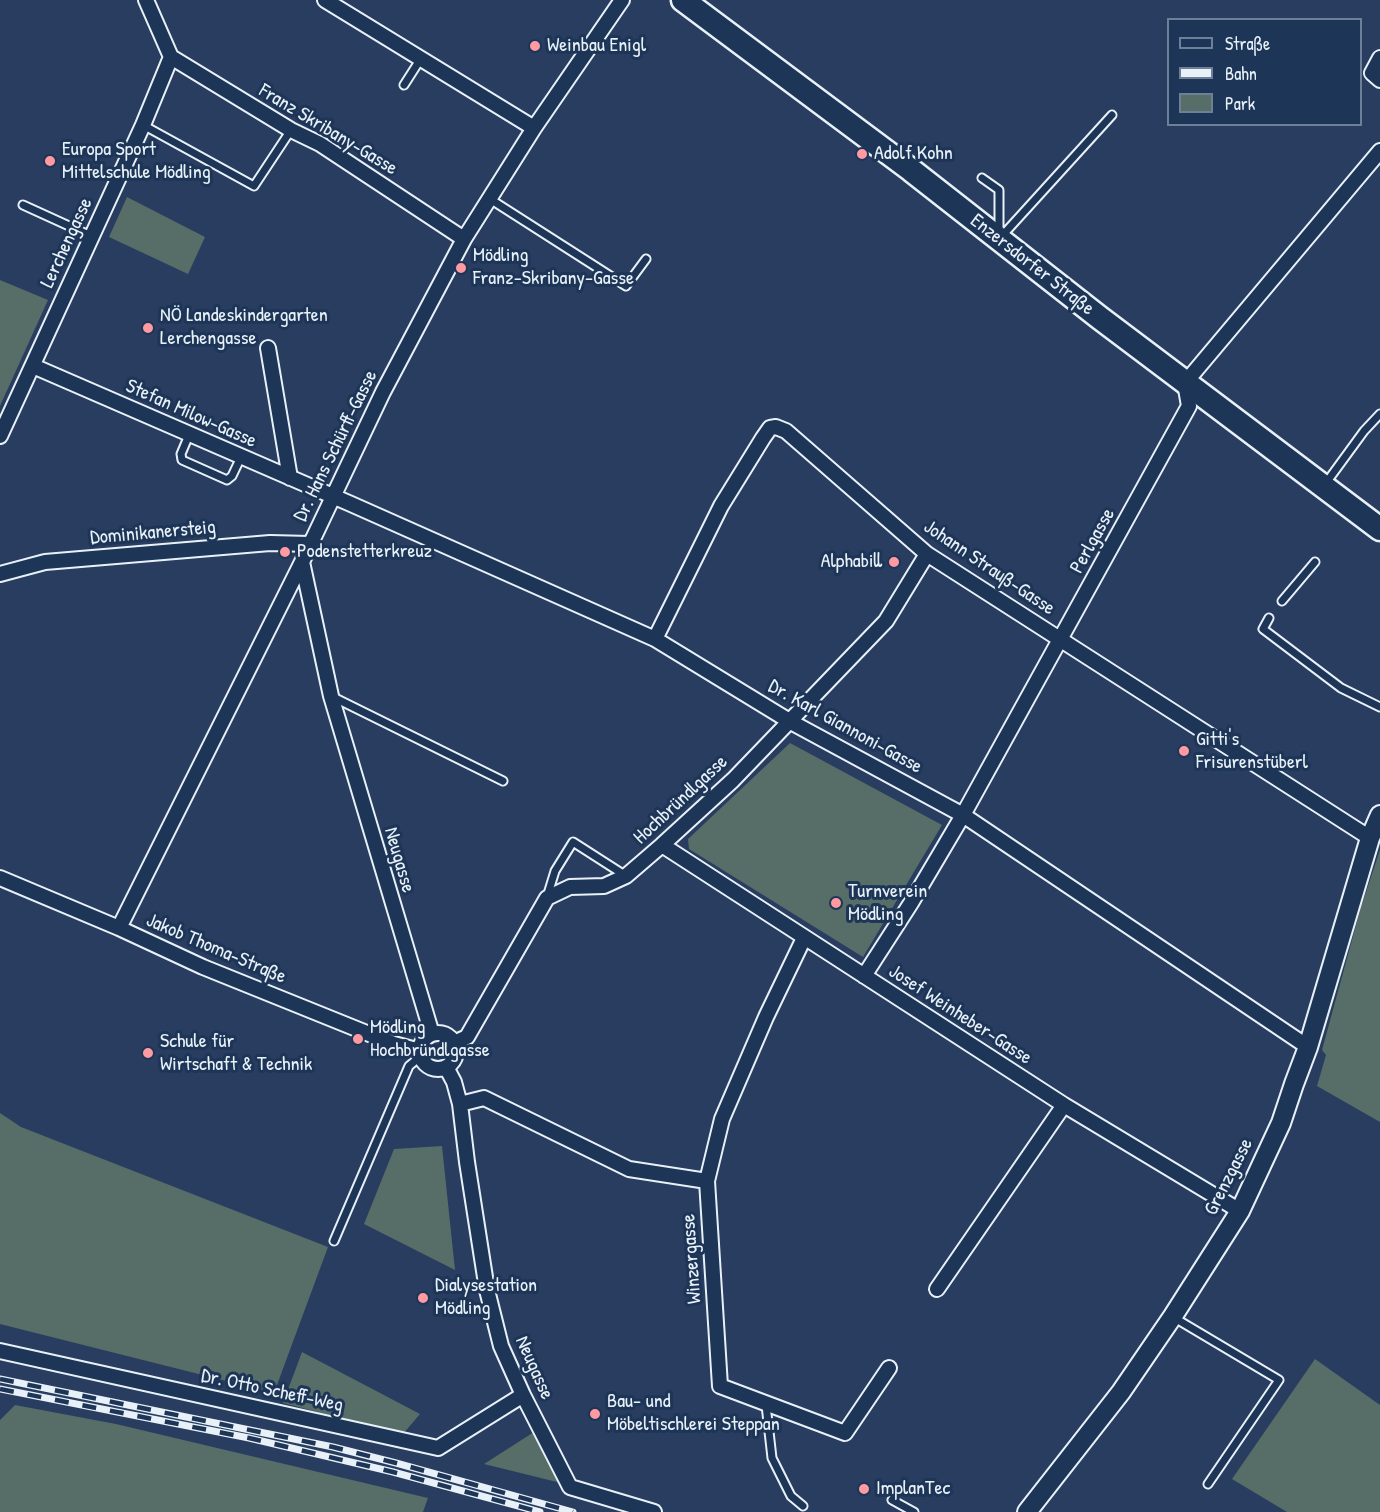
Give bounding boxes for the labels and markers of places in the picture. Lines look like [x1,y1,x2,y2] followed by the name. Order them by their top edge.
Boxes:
[547,34,646,58] place label: Weinbau Enigl
[528,39,542,53] marker: Weinbau Enigl
[62,138,211,185] place label: Europa Sport Mittelschule Mödling
[874,142,953,166] place label: Adolf Kohn
[855,147,869,161] marker: Adolf Kohn
[43,154,57,168] marker: Europa Sport Mittelschule Mödling
[473,244,634,291] place label: Mödling Franz-Skribany-Gasse
[454,261,468,275] marker: Mödling Franz-Skribany-Gasse
[160,304,328,351] place label: NÖ Landeskindergarten Lerchengasse
[141,321,155,335] marker: NÖ Landeskindergarten Lerchengasse
[297,540,432,564] place label: Podenstetterkreuz
[278,545,292,559] marker: Podenstetterkreuz
[821,550,882,574] place label: Alphabill
[887,555,901,569] marker: Alphabill
[1196,728,1308,775] place label: Gitti's Frisurenstüberl
[1177,744,1191,758] marker: Gitti's Frisurenstüberl
[848,880,927,927] place label: Turnverein Mödling
[829,896,843,910] marker: Turnverein Mödling
[370,1016,490,1063] place label: Mödling Hochbründlgasse
[160,1030,312,1077] place label: Schule für Wirtschaft & Technik
[351,1032,365,1046] marker: Mödling Hochbründlgasse
[141,1046,155,1060] marker: Schule für Wirtschaft & Technik
[435,1274,537,1321] place label: Dialysestation Mödling
[416,1291,430,1305] marker: Dialysestation Mödling
[607,1390,780,1437] place label: Bau- und Möbeltischlerei Steppan
[588,1407,602,1421] marker: Bau- und Möbeltischlerei Steppan
[876,1477,950,1501] place label: ImplanTec
[857,1482,871,1496] marker: ImplanTec

